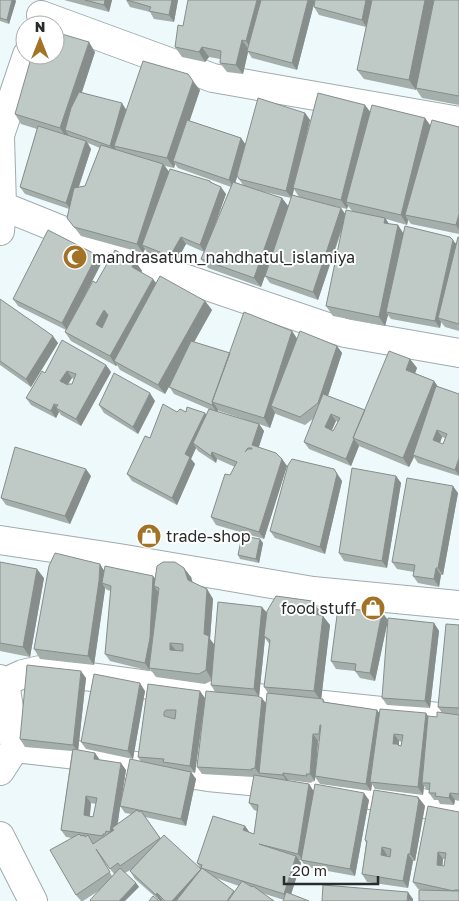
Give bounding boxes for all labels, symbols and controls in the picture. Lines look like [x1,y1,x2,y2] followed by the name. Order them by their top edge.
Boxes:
[15,15,65,65] north arrow
[35,18,45,35] text: N
[62,244,88,270] mosque icon: mandrasatum_nahdhatul_islamiya
[92,247,355,267] place label: mandrasatum_nahdhatul_islamiya
[136,523,162,549] shop icon: trade-shop
[166,526,251,546] place label: trade-shop
[360,595,386,621] shop icon: food stuff
[281,598,356,618] place label: food stuff
[284,854,378,886] scale bar
[292,861,327,879] text: 20 m

